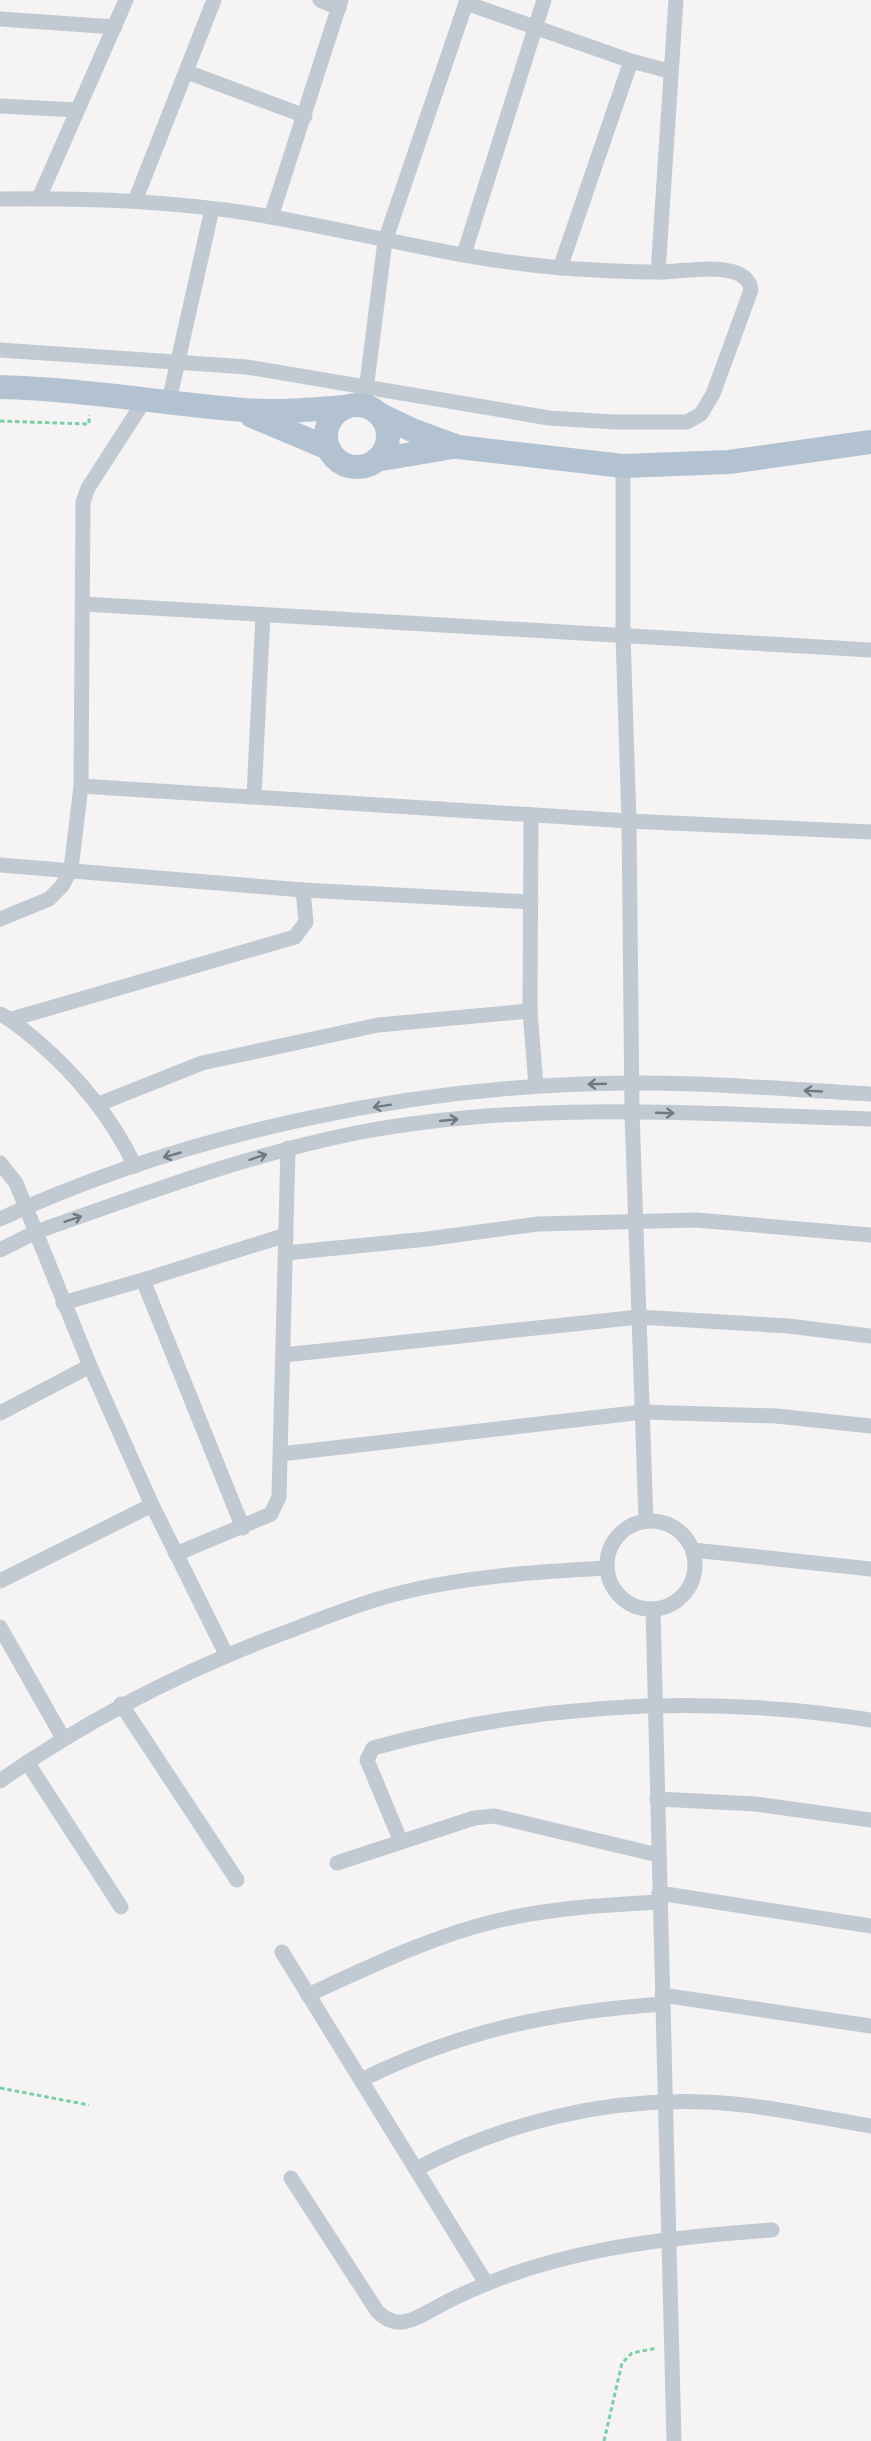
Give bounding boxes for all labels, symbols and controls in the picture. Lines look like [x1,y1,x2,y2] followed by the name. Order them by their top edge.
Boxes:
[587,1078,607,1090] one-way arrow
[803,1086,823,1097] one-way arrow
[373,1100,392,1111] one-way arrow
[654,1107,674,1118] one-way arrow
[439,1114,458,1125] one-way arrow
[163,1150,182,1161] one-way arrow
[248,1151,267,1162] one-way arrow
[63,1212,82,1223] one-way arrow

